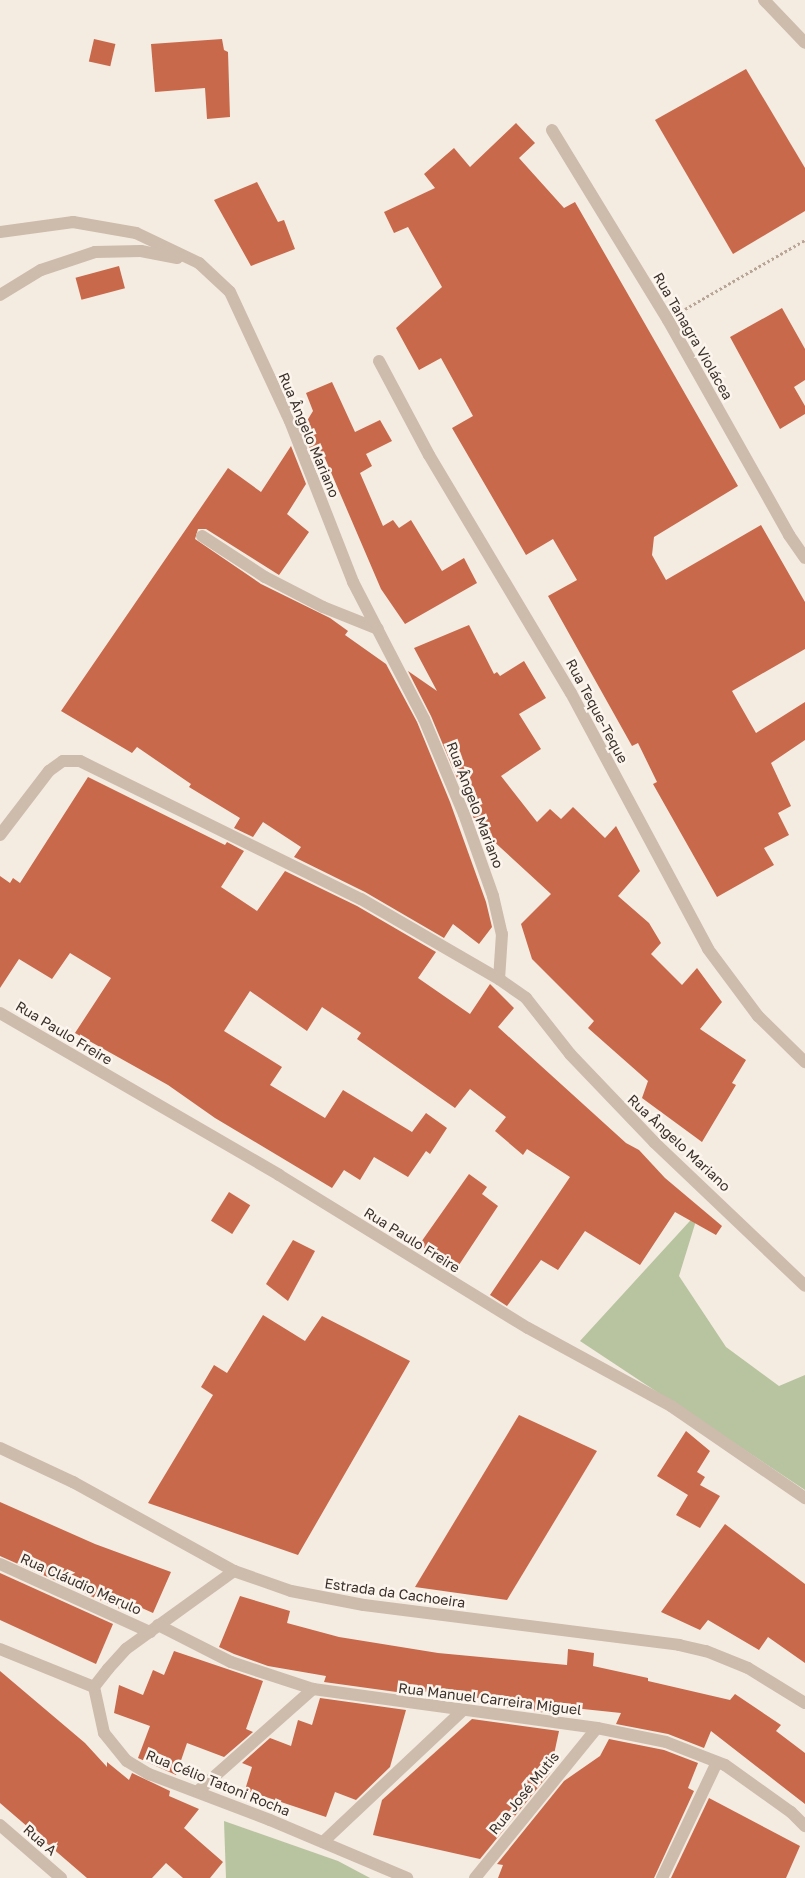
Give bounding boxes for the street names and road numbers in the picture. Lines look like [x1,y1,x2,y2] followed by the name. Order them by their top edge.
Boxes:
[650,269,736,403] street label: Rua Tanagra Violácea
[275,370,343,500] street label: Rua Ângelo Mariano
[562,656,632,766] street label: Rua Teque-Teque
[443,739,507,871] street label: Rua Ângelo Mariano
[13,998,115,1068] street label: Rua Paulo Freire
[624,1091,734,1195] street label: Rua Ângelo Mariano
[361,1204,463,1276] street label: Rua Paulo Freire
[18,1550,144,1618] street label: Rua Cláudio Merulo
[324,1575,466,1611] street label: Estrada da Cachoeira
[397,1679,583,1719] street label: Rua Manuel Carreira Miguel
[144,1746,292,1820] street label: Rua Célio Tatoni Rocha
[485,1748,563,1838] street label: Rua José Mutis
[20,1821,60,1859] street label: Rua A

